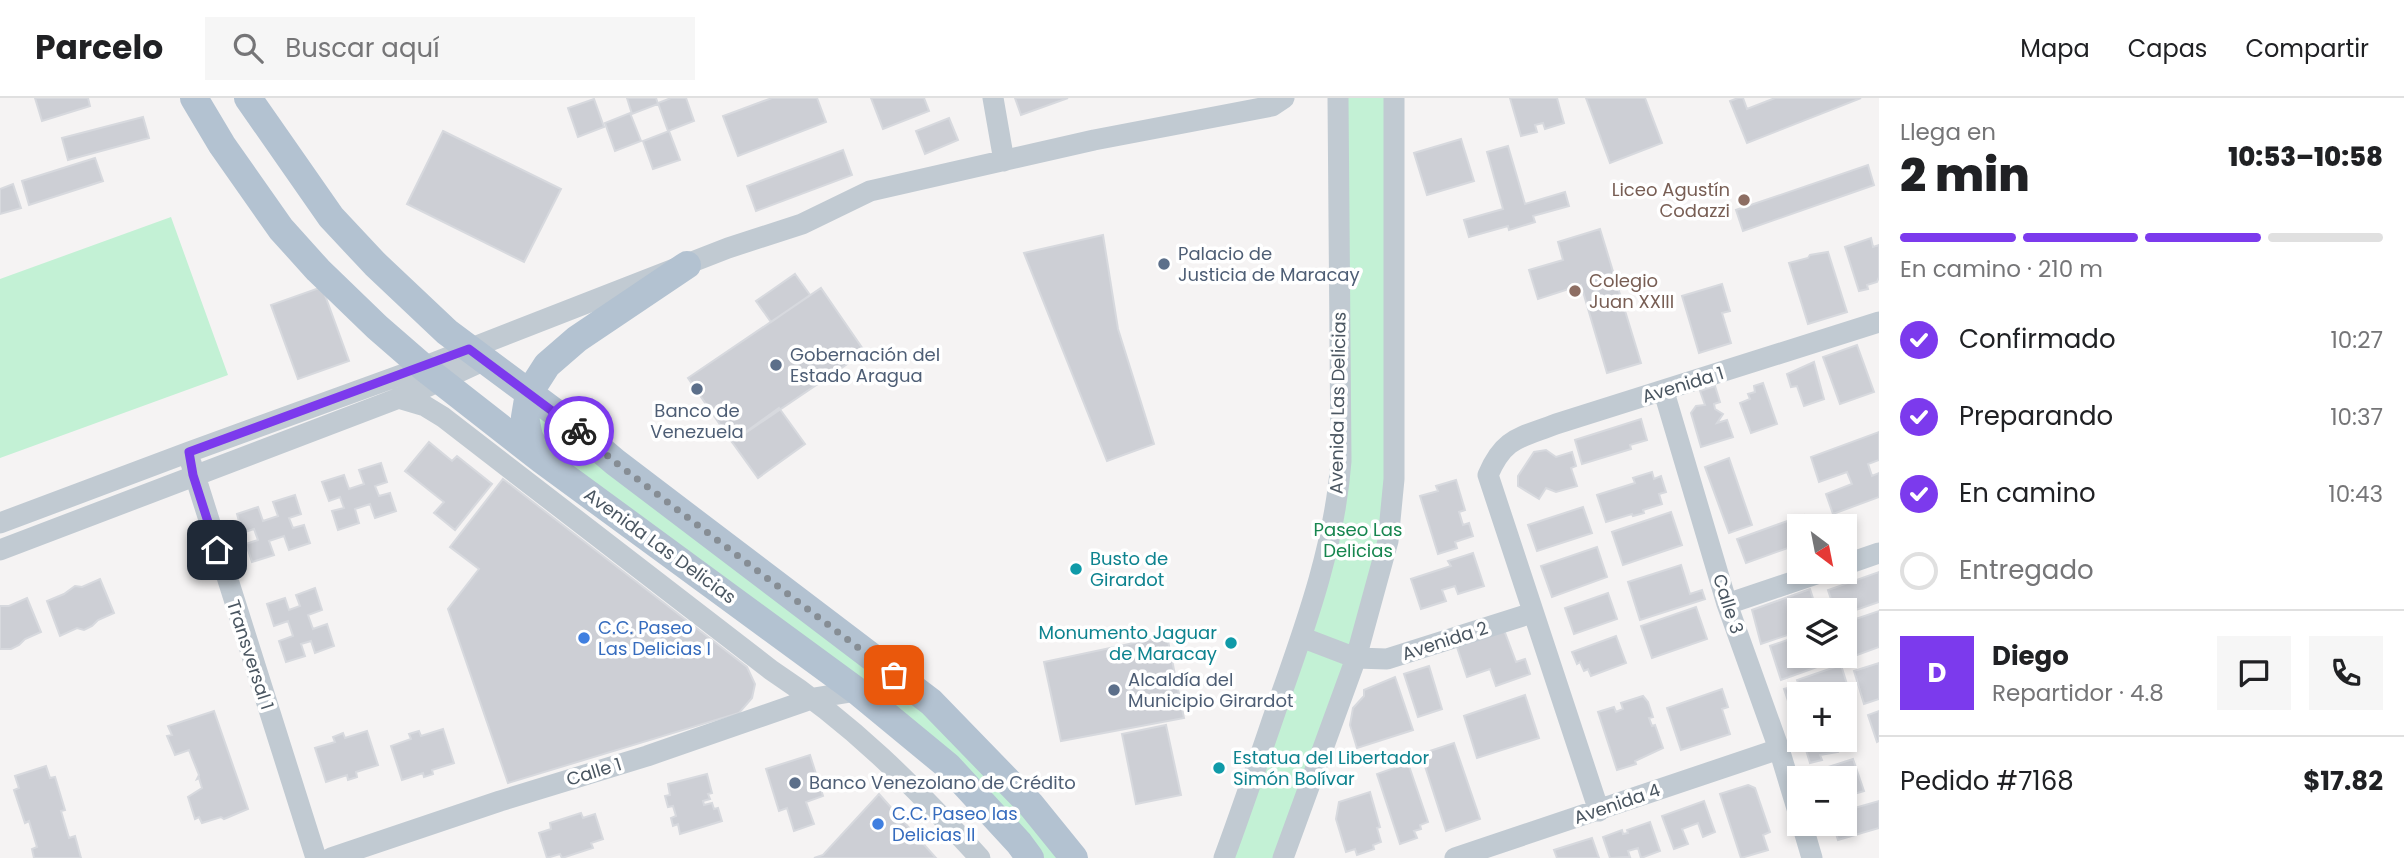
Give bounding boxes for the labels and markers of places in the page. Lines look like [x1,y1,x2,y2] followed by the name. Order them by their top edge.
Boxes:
[1612,177,1730,223] place label: Liceo Agustín Codazzi
[1736,192,1752,208] marker: Liceo Agustín Codazzi
[1178,241,1360,287] place label: Palacio de Justicia de Maracay
[1156,256,1172,272] marker: Palacio de Justicia de Maracay
[1589,268,1674,314] place label: Colegio Juan XXIII
[1567,283,1583,299] marker: Colegio Juan XXIII
[790,342,940,388] place label: Gobernación del Estado Aragua
[768,357,784,373] marker: Gobernación del Estado Aragua
[689,381,705,397] marker: Banco de Venezuela
[650,398,744,444] place label: Banco de Venezuela
[187,520,247,580] pin
[1090,546,1168,592] place label: Busto de Girardot
[1068,561,1084,577] marker: Busto de Girardot
[598,615,711,661] place label: C.C. Paseo Las Delicias I
[1039,620,1217,666] place label: Monumento Jaguar de Maracay
[576,630,592,646] marker: C.C. Paseo Las Delicias I
[1223,635,1239,651] marker: Monumento Jaguar de Maracay
[864,645,924,705] pin
[1128,667,1294,713] place label: Alcaldía del Municipio Girardot
[1106,682,1122,698] marker: Alcaldía del Municipio Girardot
[1233,745,1430,791] place label: Estatua del Libertador Simón Bolívar
[1211,760,1227,776] marker: Estatua del Libertador Simón Bolívar
[809,770,1076,795] place label: Banco Venezolano de Crédito
[787,775,803,791] marker: Banco Venezolano de Crédito
[892,801,1018,847] place label: C.C. Paseo las Delicias II
[870,816,886,832] marker: C.C. Paseo las Delicias II

